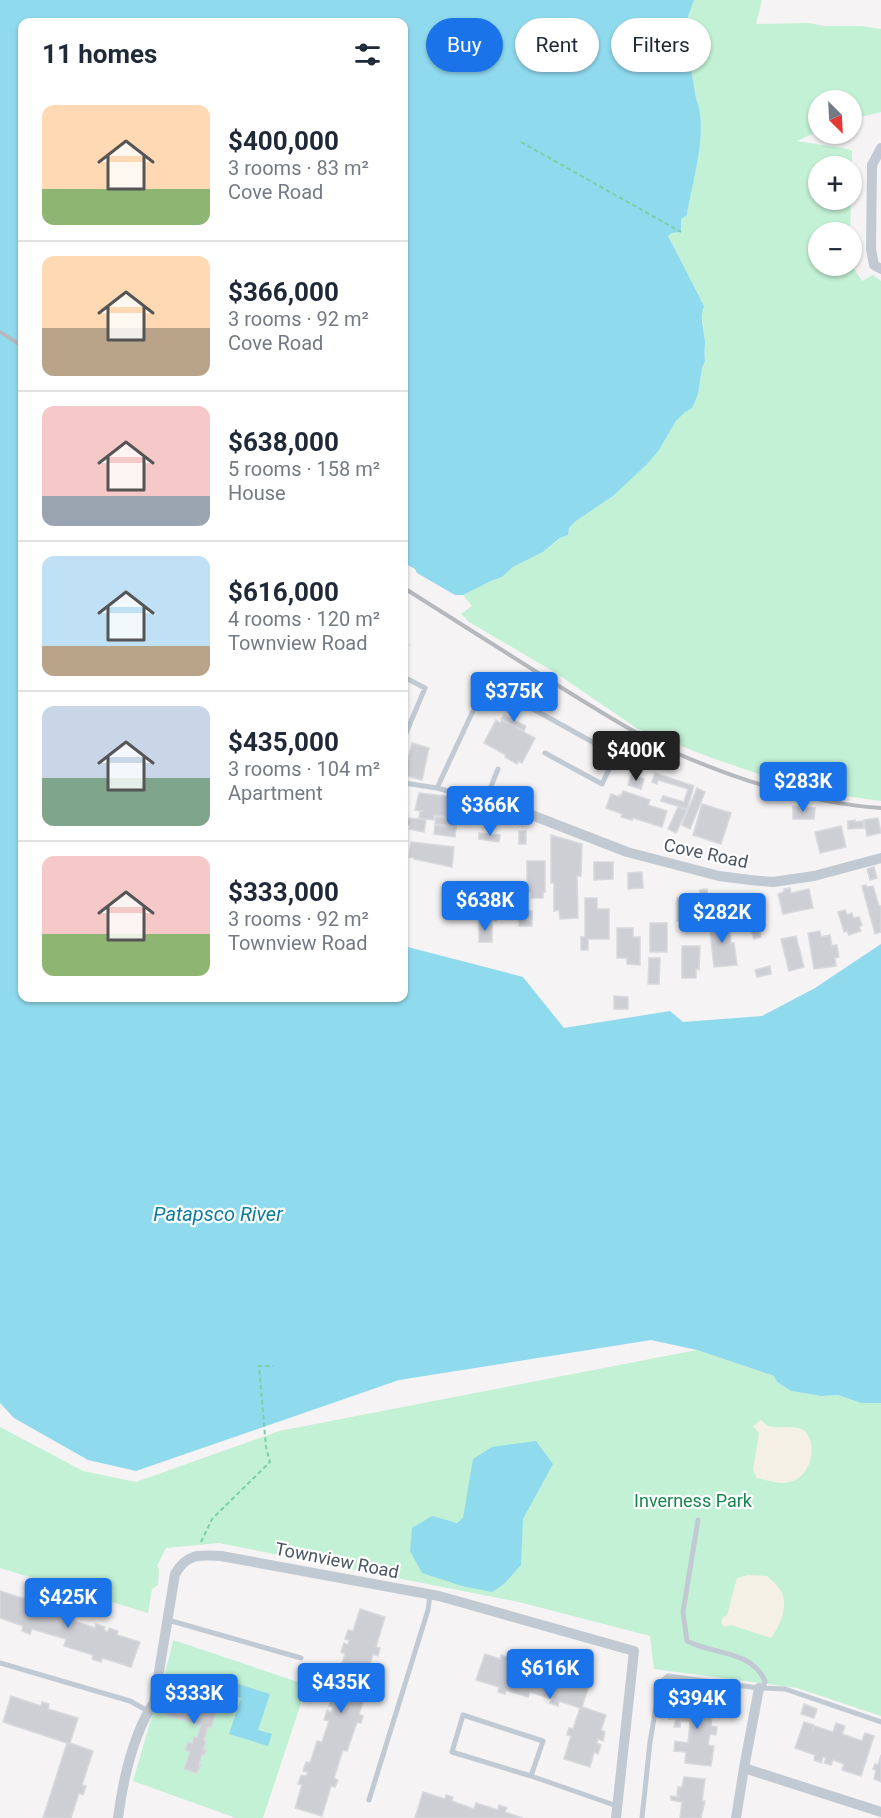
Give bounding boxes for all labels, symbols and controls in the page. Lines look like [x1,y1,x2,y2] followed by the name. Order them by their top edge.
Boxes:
[426,18,503,72] chip: Buy
[515,18,599,72] chip: Rent
[611,18,711,72] chip: Filters
[351,38,384,71] icon: filters
[42,39,157,69] text: 11 homes
[808,90,862,144] north arrow
[808,90,862,276] map controls
[228,126,339,156] text: $400,000
[90,129,162,201] icon: home
[228,156,369,180] text: 3 rooms · 83 m²
[808,156,862,210] button: +
[228,180,323,204] text: Cove Road
[808,222,862,276] button: −
[228,277,339,307] text: $366,000
[90,280,162,352] icon: home
[228,307,369,331] text: 3 rooms · 92 m²
[228,331,323,355] text: Cove Road
[228,427,339,457] text: $638,000
[90,430,162,502] icon: home
[228,457,380,481] text: 5 rooms · 158 m²
[228,481,286,505] text: House
[228,577,339,607] text: $616,000
[90,580,162,652] icon: home
[228,607,380,631] text: 4 rooms · 120 m²
[228,631,367,655] text: Townview Road
[472,672,556,723] pin: $375K
[485,679,543,703] text: $375K
[228,727,339,757] text: $435,000
[90,730,162,802] icon: home
[594,731,678,782] pin: $400K
[607,738,665,762] text: $400K
[228,757,380,781] text: 3 rooms · 104 m²
[761,762,845,813] pin: $283K
[774,769,832,793] text: $283K
[228,781,323,805] text: Apartment
[448,786,532,837] pin: $366K
[461,793,519,817] text: $366K
[662,834,750,872] street label: Cove Road
[228,877,339,907] text: $333,000
[90,880,162,952] icon: home
[443,881,527,932] pin: $638K
[456,888,514,912] text: $638K
[680,893,764,944] pin: $282K
[693,900,751,924] text: $282K
[228,907,369,931] text: 3 rooms · 92 m²
[228,931,367,955] text: Townview Road
[153,1202,284,1226] water label: Patapsco River
[634,1490,753,1511] park label: Inverness Park
[273,1538,401,1582] street label: Townview Road
[26,1578,110,1629] pin: $425K
[39,1585,97,1609] text: $425K
[508,1649,592,1700] pin: $616K
[521,1656,579,1680] text: $616K
[299,1663,383,1714] pin: $435K
[312,1670,370,1694] text: $435K
[152,1674,236,1725] pin: $333K
[655,1679,739,1730] pin: $394K
[165,1681,223,1705] text: $333K
[668,1686,726,1710] text: $394K

